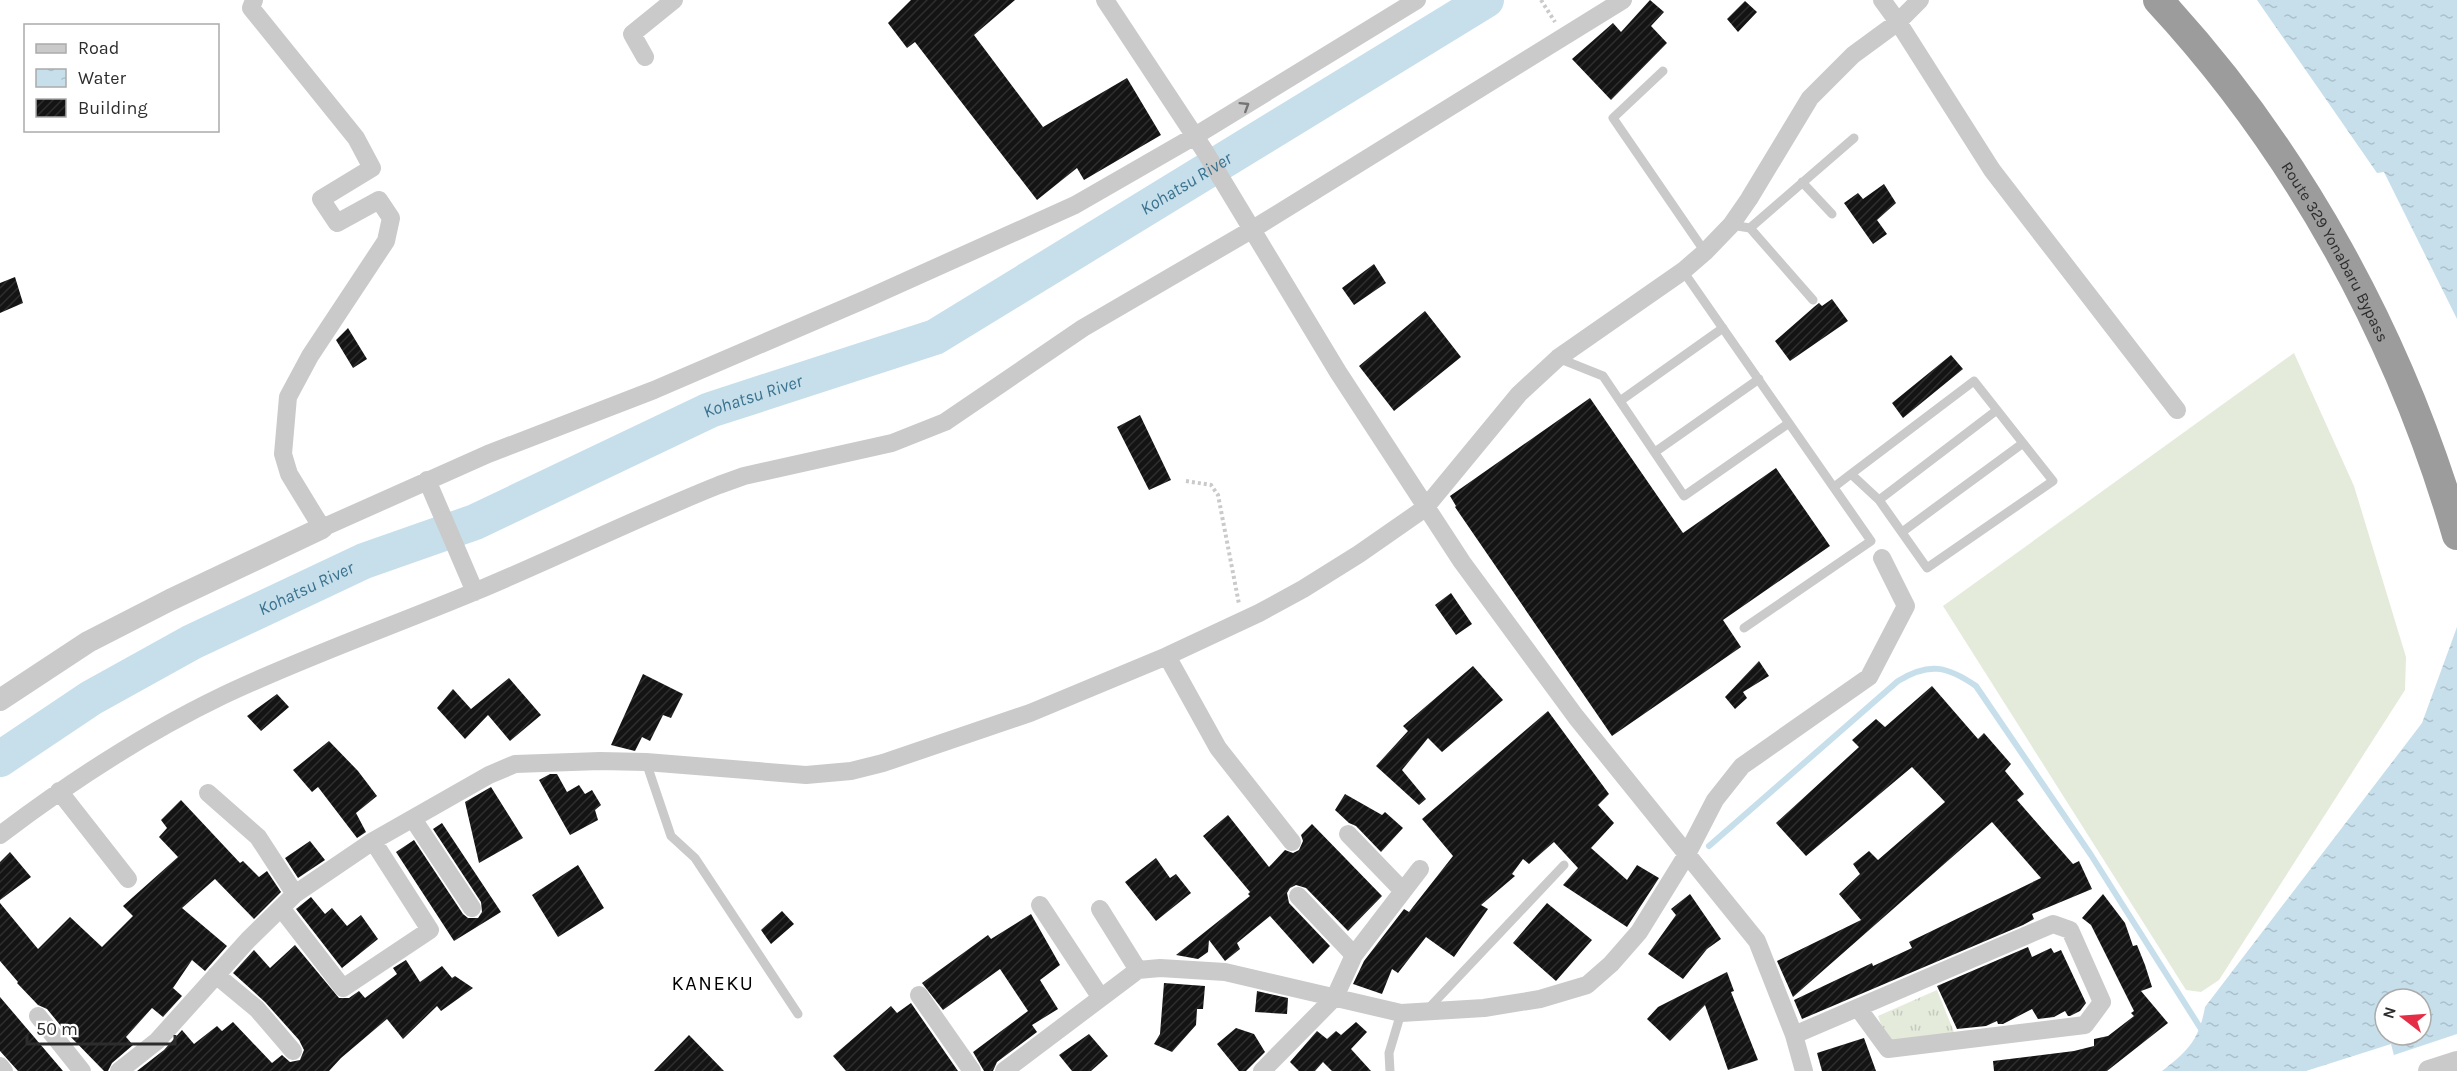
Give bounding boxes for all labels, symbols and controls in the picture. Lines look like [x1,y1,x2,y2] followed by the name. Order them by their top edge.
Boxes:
[24,24,219,132] legend
[78,37,119,59] text: Road
[78,67,126,89] text: Water
[78,97,148,119] text: Building
[1239,101,1249,113] one-way arrow
[1136,147,1237,220] water label: Kohatsu River
[2277,158,2393,345] street label: Route 329 Yonabaru Bypass
[699,369,806,423] water label: Kohatsu River
[255,556,358,620] water label: Kohatsu River
[672,972,754,995] district label: KANEKU
[2373,987,2433,1047] north arrow
[2378,1004,2400,1021] text: N
[27,1008,176,1046] scale bar
[36,1018,78,1040] text: 50 m

